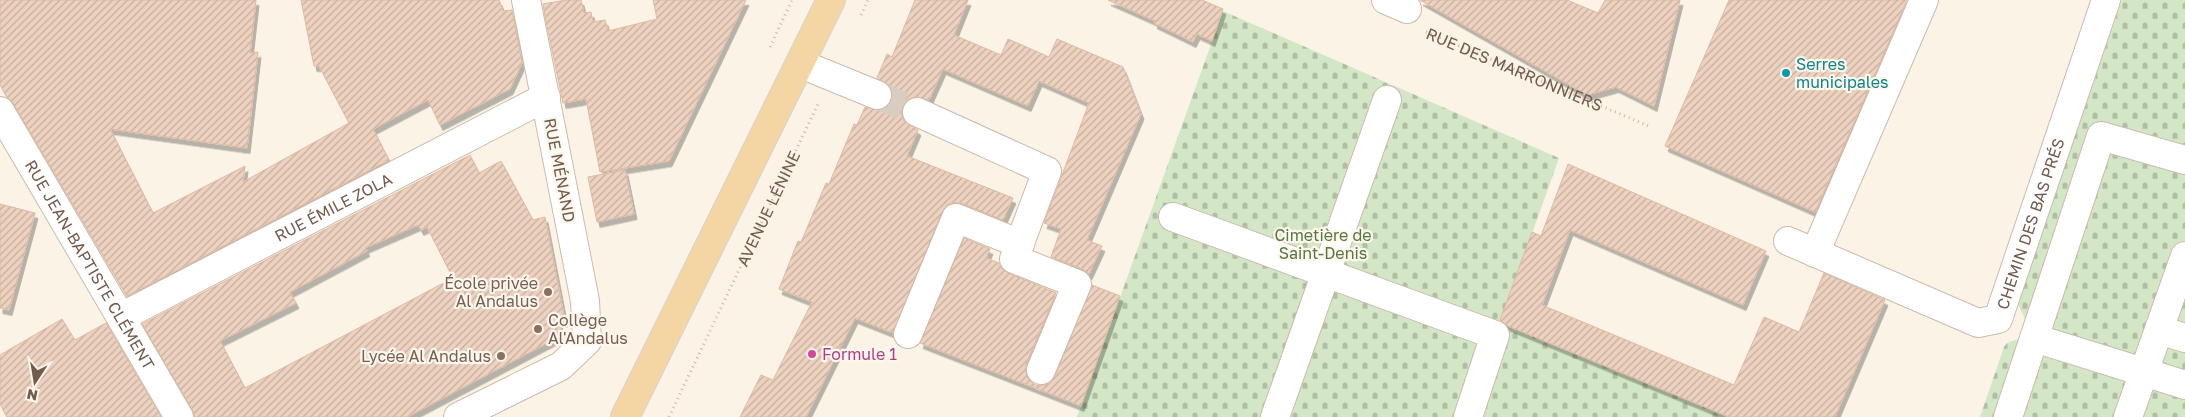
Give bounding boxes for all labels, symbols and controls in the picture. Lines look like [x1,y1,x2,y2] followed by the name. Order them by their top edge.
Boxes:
[1423,23,1606,115] street label: RUE DES MARRONNIERS
[1796,54,1889,92] place label: Serres municipales
[1780,67,1792,79] marker: Serres municipales
[540,116,580,224] street label: RUE MÉNAND
[1992,135,2069,312] street label: CHEMIN DES BAS PRÉS
[732,147,804,269] street label: AVENUE LÉNINE
[21,156,159,373] street label: RUE JEAN-BAPTISTE CLÉMENT
[271,168,396,246] street label: RUE ÉMILE ZOLA
[1274,225,1372,263] park label: Cimetière de Saint-Denis
[444,273,538,311] place label: École privée Al Andalus
[542,286,554,298] marker: École privée Al Andalus
[548,310,628,348] place label: Collège Al'Andalus
[532,323,544,335] marker: Collège Al'Andalus
[822,344,897,364] place label: Formule 1
[361,346,491,366] place label: Lycée Al Andalus
[806,348,818,360] marker: Formule 1
[495,350,507,362] marker: Lycée Al Andalus
[10,357,60,407] north arrow
[25,386,39,405] text: N

